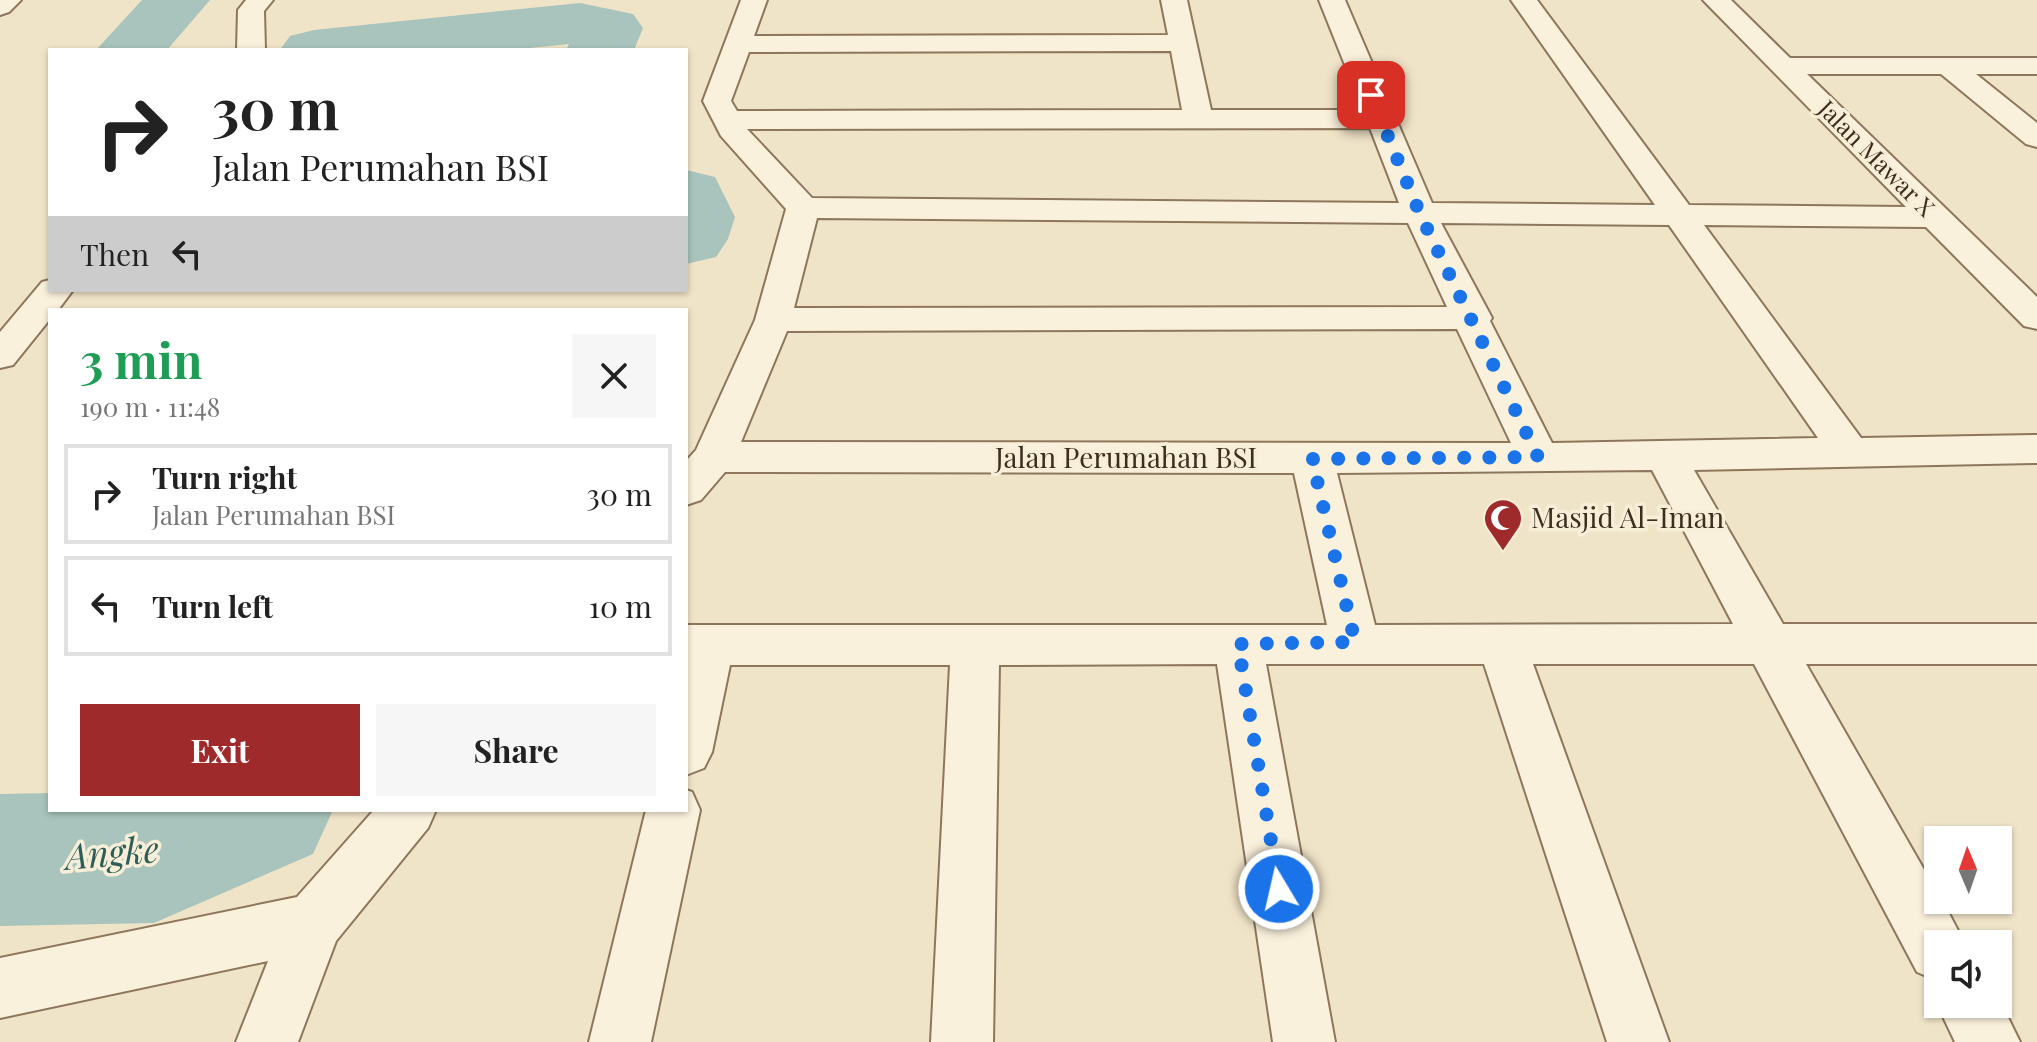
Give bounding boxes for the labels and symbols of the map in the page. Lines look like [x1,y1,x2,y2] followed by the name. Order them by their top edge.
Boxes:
[1337,61,1405,129] pin
[1812,92,1943,223] street label: Jalan Mawar X
[994,438,1257,475] street label: Jalan Perumahan BSI
[1482,497,1524,552] mosque icon: Masjid Al-Iman
[1531,498,1725,535] place label: Masjid Al-Iman
[59,823,161,879] water label: Angke
[1924,826,2012,914] north arrow
[1237,847,1321,931] position arrow

